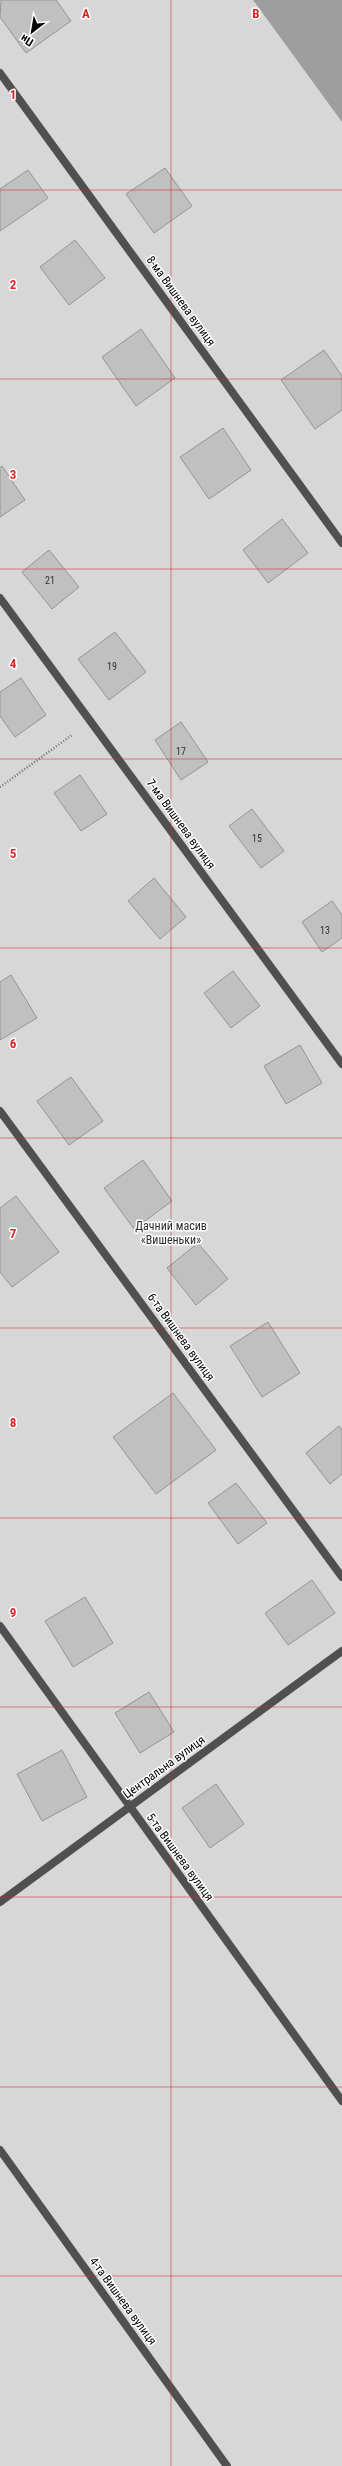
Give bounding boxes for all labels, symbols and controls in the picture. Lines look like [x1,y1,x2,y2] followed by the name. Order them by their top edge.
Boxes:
[82,6,90,21] text: A
[252,6,260,21] text: B
[12,12,52,52] north arrow
[19,31,36,49] text: Пн
[10,87,16,102] text: 1
[144,253,218,349] street label: 8-ма Вишнева вулиця
[10,277,17,292] text: 2
[10,467,16,482] text: 3
[45,575,55,586] house number: 21
[10,656,17,671] text: 4
[107,661,117,672] house number: 19
[176,746,186,757] house number: 17
[144,776,218,872] street label: 7-ма Вишнева вулиця
[252,833,262,844] house number: 15
[10,846,17,861] text: 5
[320,925,330,936] house number: 13
[10,1036,17,1051] text: 6
[135,1219,207,1247] park label: Дачний масив «Вишеньки»
[10,1226,17,1241] text: 7
[145,1290,217,1384] street label: 6-та Вишнева вулиця
[10,1415,16,1430] text: 8
[10,1605,16,1620] text: 9
[120,1733,208,1801] street label: Центральна вулиця
[144,1810,216,1904] street label: 5-та Вишнева вулиця
[87,2254,159,2348] street label: 4-та Вишнева вулиця

